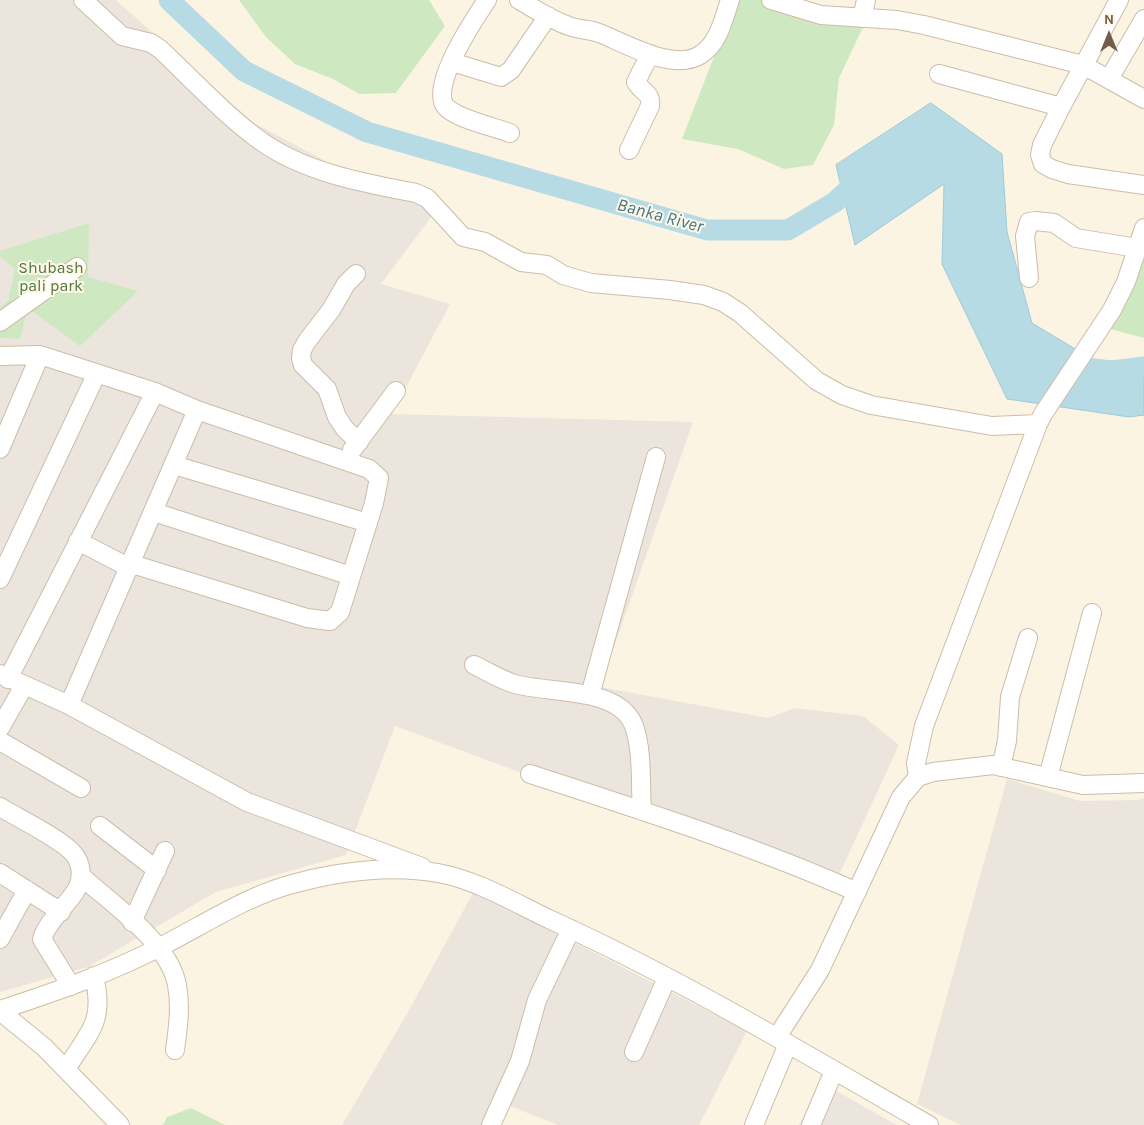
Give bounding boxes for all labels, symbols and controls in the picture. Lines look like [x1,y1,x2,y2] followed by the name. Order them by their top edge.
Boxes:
[1084,10,1134,60] north arrow
[1104,11,1114,28] text: N
[614,194,706,238] water label: Banka River
[18,258,84,296] park label: Shubash pali park

